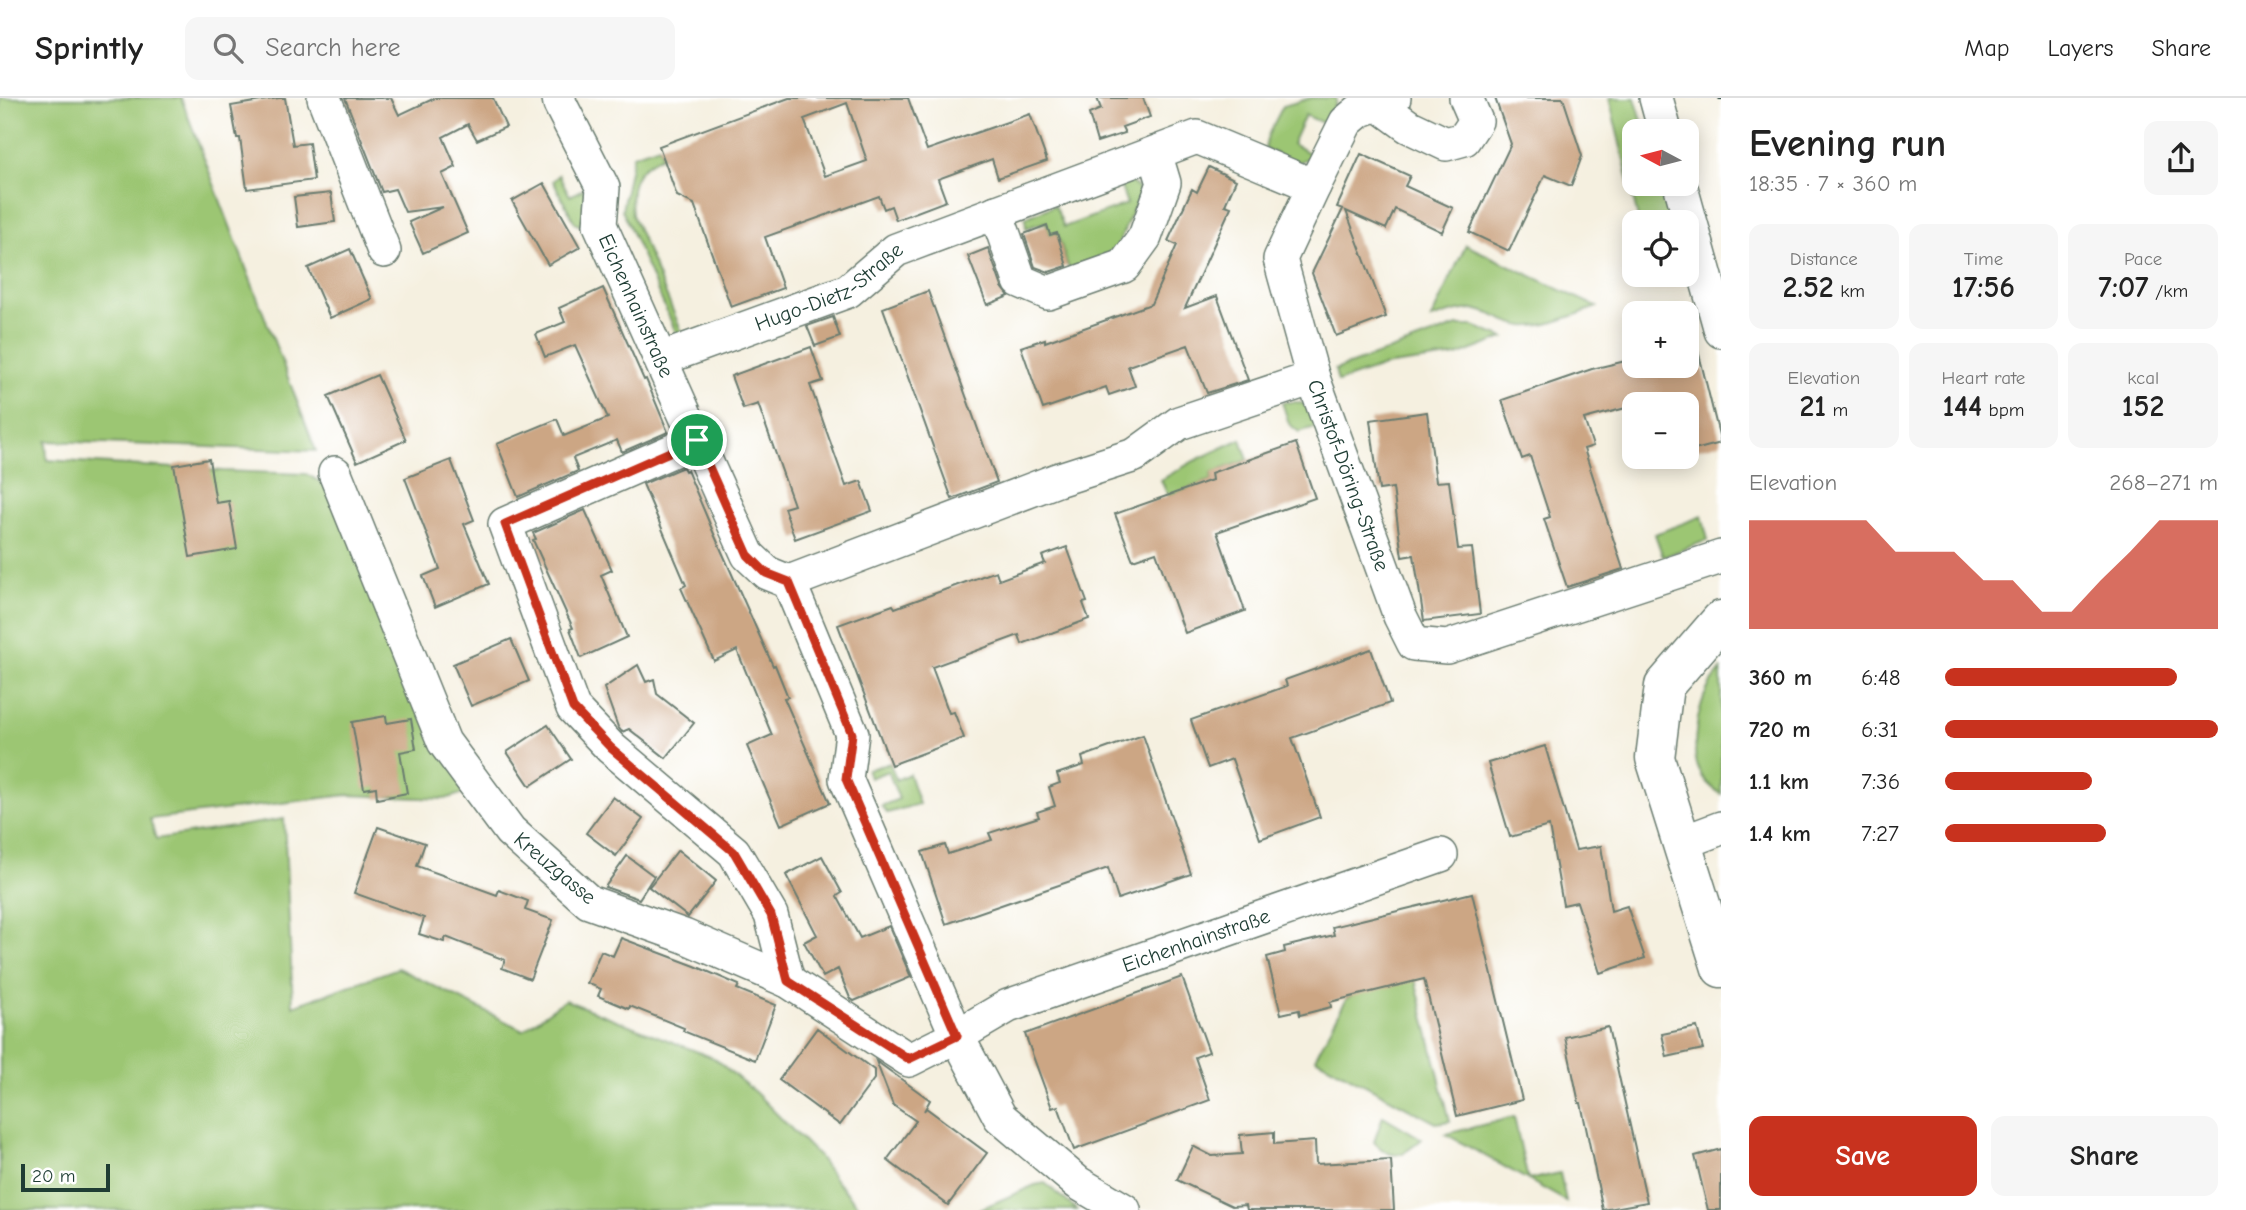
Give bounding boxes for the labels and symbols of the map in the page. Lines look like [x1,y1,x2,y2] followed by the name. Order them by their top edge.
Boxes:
[1622,119,1699,196] north arrow
[594,230,679,381] street label: Eichenhainstraße
[751,237,908,336] street label: Hugo-Dietz-Straße
[1303,376,1395,574] street label: Christof-Döring-Straße
[667,410,727,470] pin
[509,827,601,909] street label: Kreuzgasse
[1119,904,1273,977] street label: Eichenhainstraße
[21,1161,110,1193] scale bar

